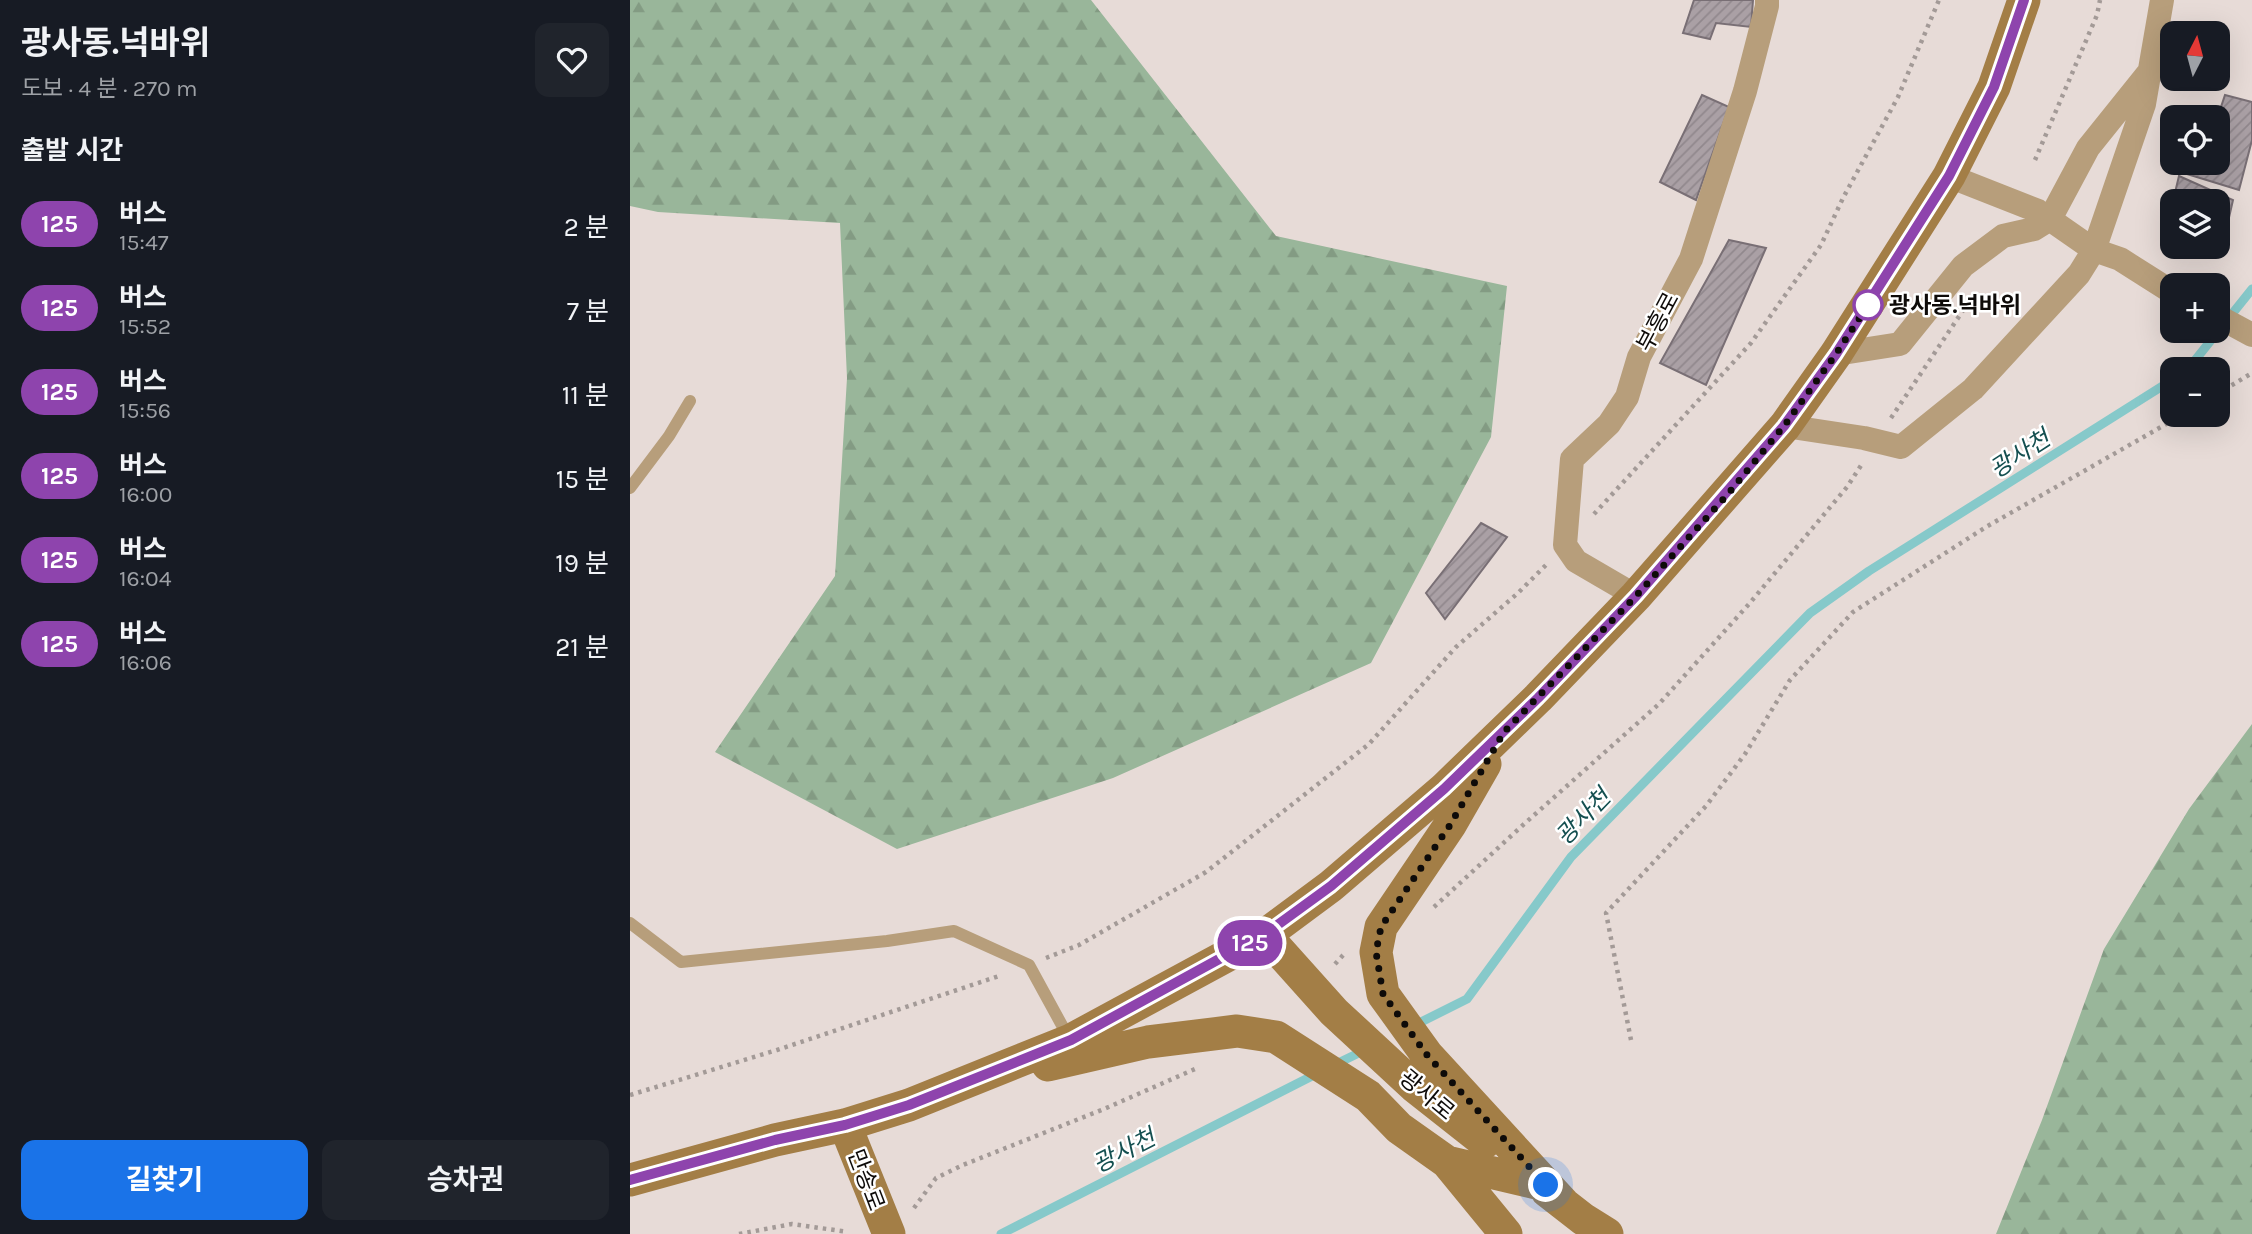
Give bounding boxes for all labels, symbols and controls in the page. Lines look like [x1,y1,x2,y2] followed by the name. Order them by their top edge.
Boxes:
[2160,21,2230,91] north arrow
[2160,21,2230,427] map controls
[535,23,609,97] button: heart
[21,24,210,62] text: 광사동.넉바위
[21,75,198,102] text: 도보 · 4 분 · 270 m
[2160,105,2230,175] button: locate
[21,135,123,166] text: 출발 시간
[2160,189,2230,259] button: layers
[119,198,167,229] text: 버스
[41,210,78,238] text: 125
[564,212,609,243] text: 2 분
[119,229,169,256] text: 15:47
[2160,273,2230,343] button: +
[119,282,167,313] text: 버스
[1631,288,1685,356] street label: 부흥로
[1853,290,1883,320] marker: 광사동.넉바위
[1889,292,2021,319] place label: 광사동.넉바위
[41,294,78,322] text: 125
[567,296,609,327] text: 7 분
[119,313,171,340] text: 15:52
[2160,357,2230,427] button: −
[119,366,167,397] text: 버스
[41,378,78,406] text: 125
[562,380,609,411] text: 11 분
[119,397,171,424] text: 15:56
[1985,423,2058,484] water label: 광사천
[119,450,167,481] text: 버스
[41,462,78,490] text: 125
[556,464,609,495] text: 15 분
[119,481,172,508] text: 16:00
[119,534,167,565] text: 버스
[41,546,78,574] text: 125
[555,548,609,579] text: 19 분
[119,565,172,592] text: 16:04
[119,618,167,649] text: 버스
[41,630,78,658] text: 125
[555,632,609,663] text: 21 분
[119,649,172,676] text: 16:06
[1550,781,1618,851] water label: 광사천
[1210,920,1290,966] line badge: 125
[1231,929,1269,957] text: 125
[1394,1064,1460,1126] street label: 광사로
[1088,1122,1162,1179] water label: 광사천
[21,1140,308,1220] button: 길찾기
[322,1140,609,1220] button: 승차권
[842,1146,890,1214] street label: 만송로
[1528,1167,1563,1202] your location

